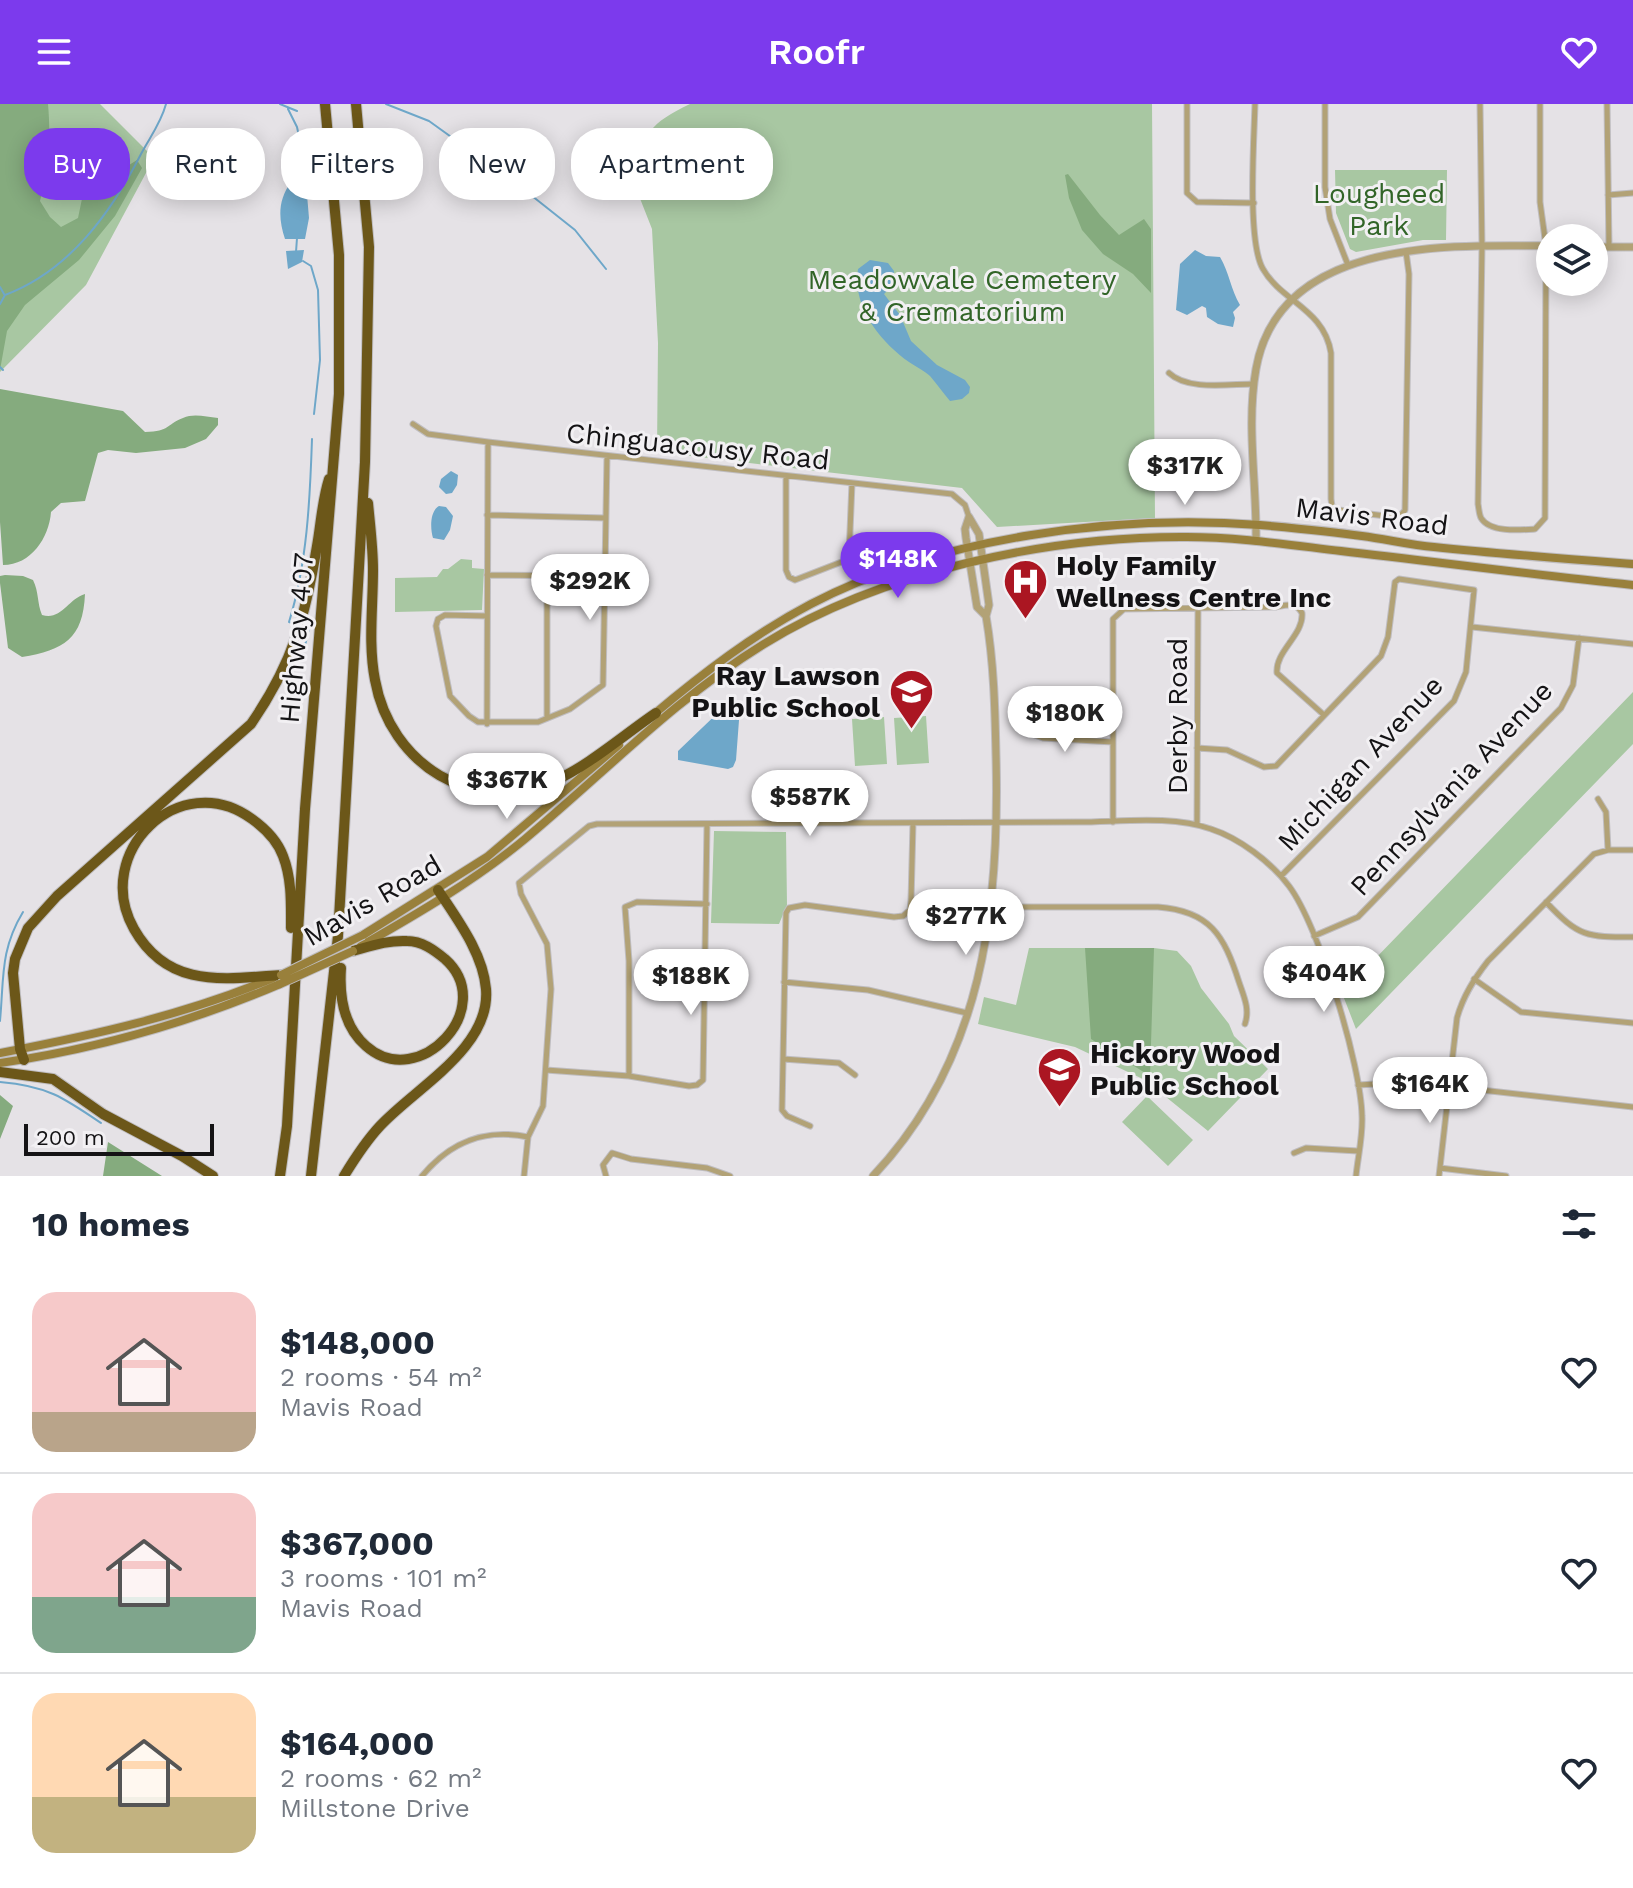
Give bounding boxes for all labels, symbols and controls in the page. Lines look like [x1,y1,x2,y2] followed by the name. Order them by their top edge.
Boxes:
[32,30,76,74] icon: menu
[1557,30,1601,74] icon: heart
[768,31,865,73] text: Roofr
[24,128,130,200] chip: Buy
[146,128,265,200] chip: Rent
[281,128,423,200] chip: Filters
[439,128,555,200] chip: New
[571,128,773,200] chip: Apartment
[1313,177,1445,242] park label: Lougheed Park
[1536,224,1608,296] map controls
[1536,224,1608,296] button: layers
[808,263,1117,328] park label: Meadowvale Cemetery & Crematorium
[565,416,831,477] street label: Chinguacousy Road
[1129,439,1241,507] pin: $317K
[1146,450,1224,480] text: $317K
[1294,491,1450,542] street label: Mavis Road
[842,532,954,600] pin: $148K
[859,543,938,573] text: $148K
[1056,549,1331,614] place label: Holy Family Wellness Centre Inc
[273,551,320,725] street label: Highway 407
[534,554,646,622] pin: $292K
[1001,557,1049,620] hospital icon: Holy Family Wellness Centre Inc
[549,565,631,595] text: $292K
[1161,638,1194,794] street label: Derby Road
[691,659,881,724] place label: Ray Lawson Public School
[887,667,935,730] school or university icon: Ray Lawson Public School
[1271,669,1450,858] street label: Michigan Avenue
[1343,674,1559,903] street label: Pennsylvania Avenue
[1009,686,1121,754] pin: $180K
[1026,697,1104,727] text: $180K
[451,753,563,821] pin: $367K
[466,764,548,794] text: $367K
[754,770,866,838] pin: $587K
[769,781,851,811] text: $587K
[297,848,447,953] street label: Mavis Road
[910,889,1022,957] pin: $277K
[925,900,1007,930] text: $277K
[1268,946,1380,1014] pin: $404K
[635,949,747,1017] pin: $188K
[1281,957,1367,987] text: $404K
[652,960,730,990] text: $188K
[1090,1037,1280,1102] place label: Hickory Wood Public School
[1035,1045,1083,1108] school or university icon: Hickory Wood Public School
[1374,1057,1486,1125] pin: $164K
[1391,1068,1469,1098] text: $164K
[24,1120,214,1156] scale bar
[36,1125,105,1150] text: 200 m
[1557,1202,1601,1246] icon: filters
[32,1204,190,1244] text: 10 homes
[280,1322,435,1362] text: $148,000
[96,1324,192,1420] icon: home
[1557,1350,1601,1394] icon: heart
[280,1362,482,1392] text: 2 rooms · 54 m²
[280,1392,423,1422] text: Mavis Road
[280,1523,434,1563] text: $367,000
[96,1525,192,1621] icon: home
[1557,1551,1601,1595] icon: heart
[280,1563,487,1593] text: 3 rooms · 101 m²
[280,1593,423,1623] text: Mavis Road
[280,1723,434,1763] text: $164,000
[96,1725,192,1821] icon: home
[1557,1751,1601,1795] icon: heart
[280,1763,482,1793] text: 2 rooms · 62 m²
[280,1793,470,1823] text: Millstone Drive

